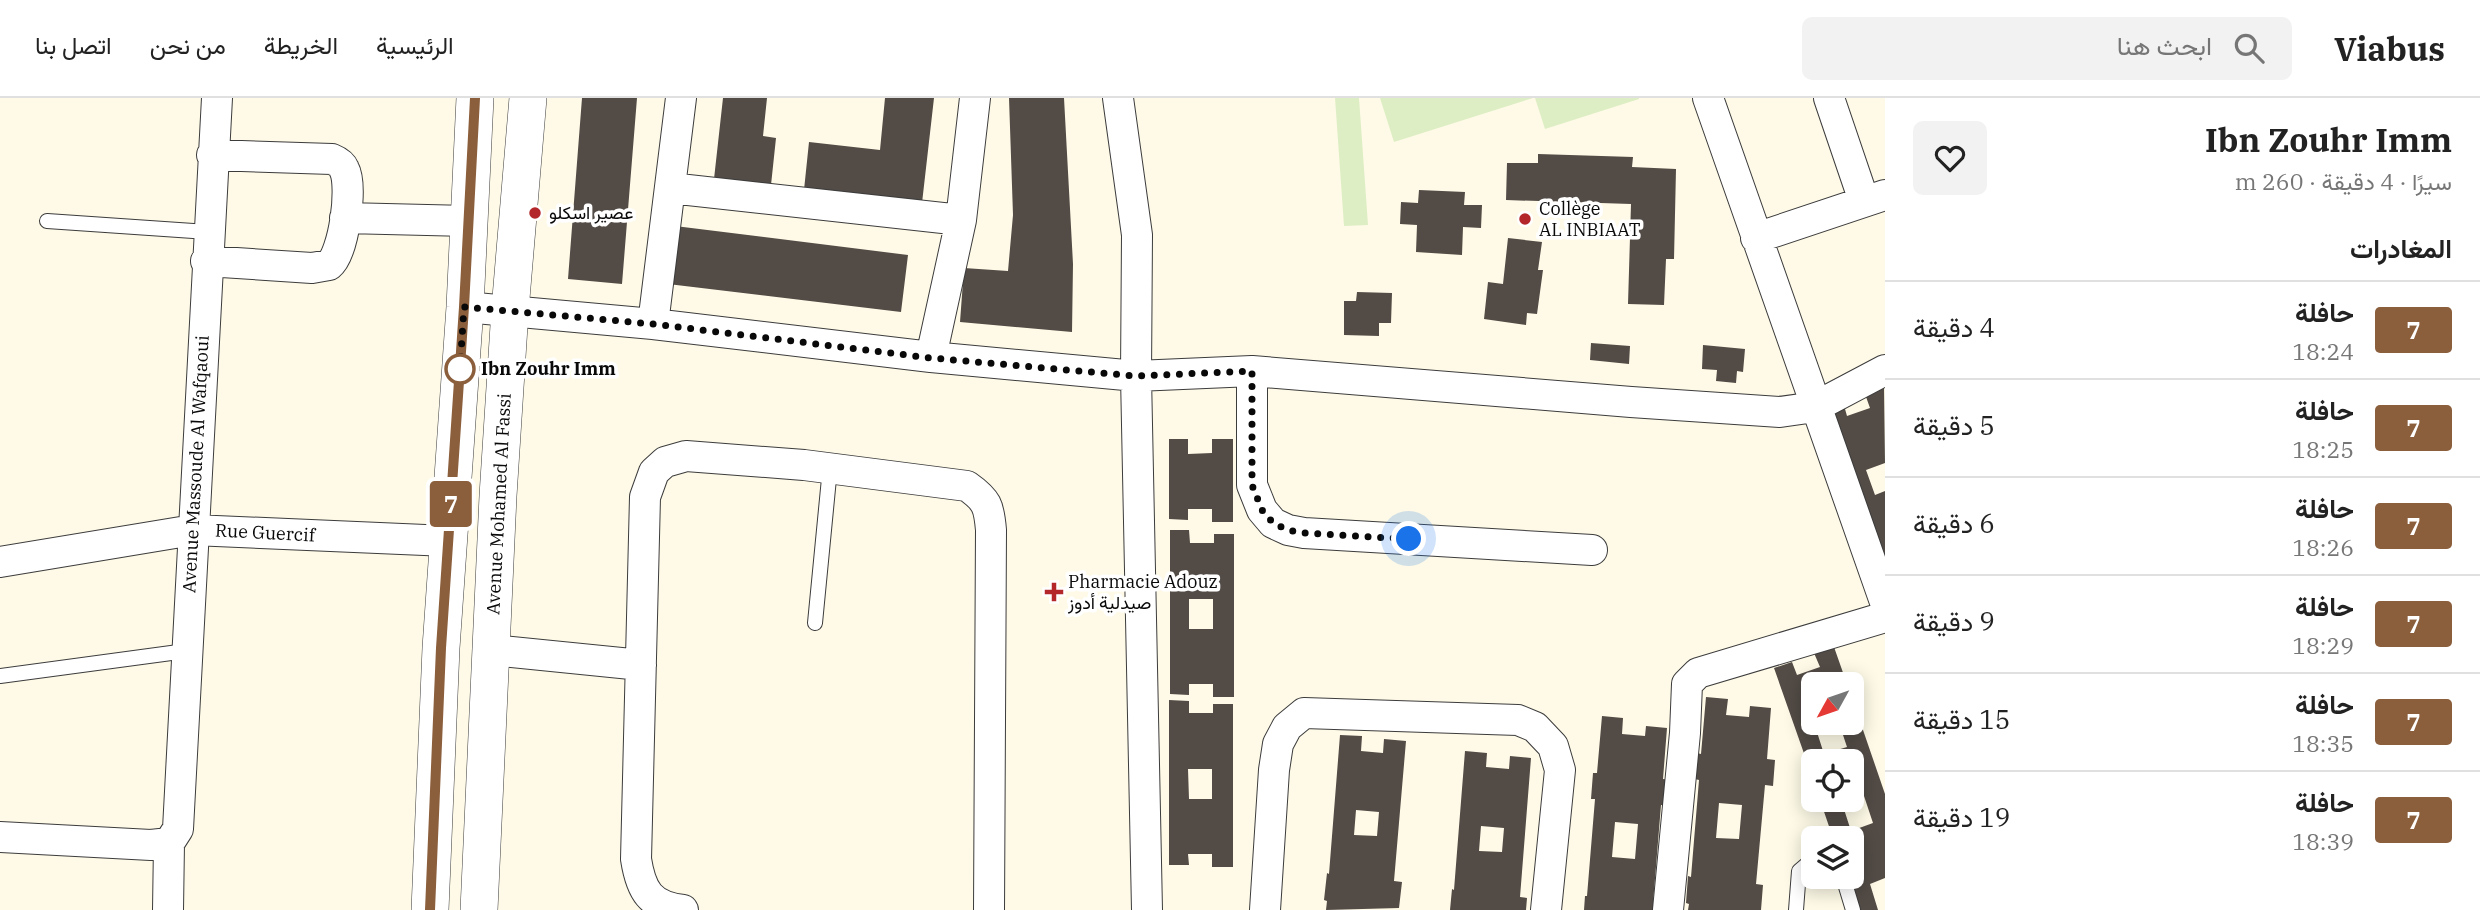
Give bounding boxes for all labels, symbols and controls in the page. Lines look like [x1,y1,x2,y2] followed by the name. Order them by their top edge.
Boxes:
[1802,17,2292,80] search box
[2334,27,2445,70] text: Viabus
[2117,28,2212,62] text: ابحث هنا
[35,29,112,61] text: اتصل بنا
[150,29,226,61] text: من نحن
[264,29,338,61] text: الخريطة
[376,29,454,61] text: الرئيسية
[2230,29,2268,67] icon: search
[2205,118,2452,161] text: Ibn Zouhr Imm
[1913,121,1987,195] button: heart
[2235,166,2452,196] text: سيرًا · 4 دقيقة · 260 m
[1539,197,1641,241] place label: Collège AL INBIAAT
[549,201,633,224] place label: عصير اسكلو
[527,205,543,221] marker: عصير اسكلو
[1517,211,1533,227] marker: Collège AL INBIAAT
[2350,231,2452,265] text: المغادرات
[2295,295,2354,329] text: حافلة
[1913,310,1995,344] text: 4 دقيقة
[2406,314,2421,346] text: 7
[177,334,214,593] street label: Avenue Massoude Al Wafqaoui
[2292,336,2354,366] text: 18:24
[445,354,475,384] marker: Ibn Zouhr Imm
[481,357,616,380] place label: Ibn Zouhr Imm
[481,392,516,615] street label: Avenue Mohamed Al Fassi
[2295,393,2354,427] text: حافلة
[1913,408,1995,442] text: 5 دقيقة
[2406,412,2421,444] text: 7
[2292,434,2354,464] text: 18:25
[428,481,474,527] line badge: 7
[444,488,458,520] text: 7
[2295,491,2354,525] text: حافلة
[1913,506,1995,540] text: 6 دقيقة
[2406,510,2421,542] text: 7
[215,518,317,547] street label: Rue Guercif
[1391,521,1426,556] your location
[2292,532,2354,562] text: 18:26
[1067,570,1218,614] place label: Pharmacie Adouz صيدلية أدوز
[1046,584,1062,600] marker: Pharmacie Adouz صيدلية أدوز
[2295,589,2354,623] text: حافلة
[1913,604,1995,638] text: 9 دقيقة
[2406,608,2421,640] text: 7
[2292,630,2354,660] text: 18:29
[1801,672,1864,735] north arrow
[1801,672,1864,889] map controls
[2295,687,2354,721] text: حافلة
[1913,702,2010,736] text: 15 دقيقة
[2406,706,2421,738] text: 7
[2292,728,2354,758] text: 18:35
[1801,749,1864,812] button: locate
[2295,785,2354,819] text: حافلة
[1913,800,2010,834] text: 19 دقيقة
[2406,804,2421,836] text: 7
[1801,826,1864,889] button: layers
[2292,826,2354,856] text: 18:39

